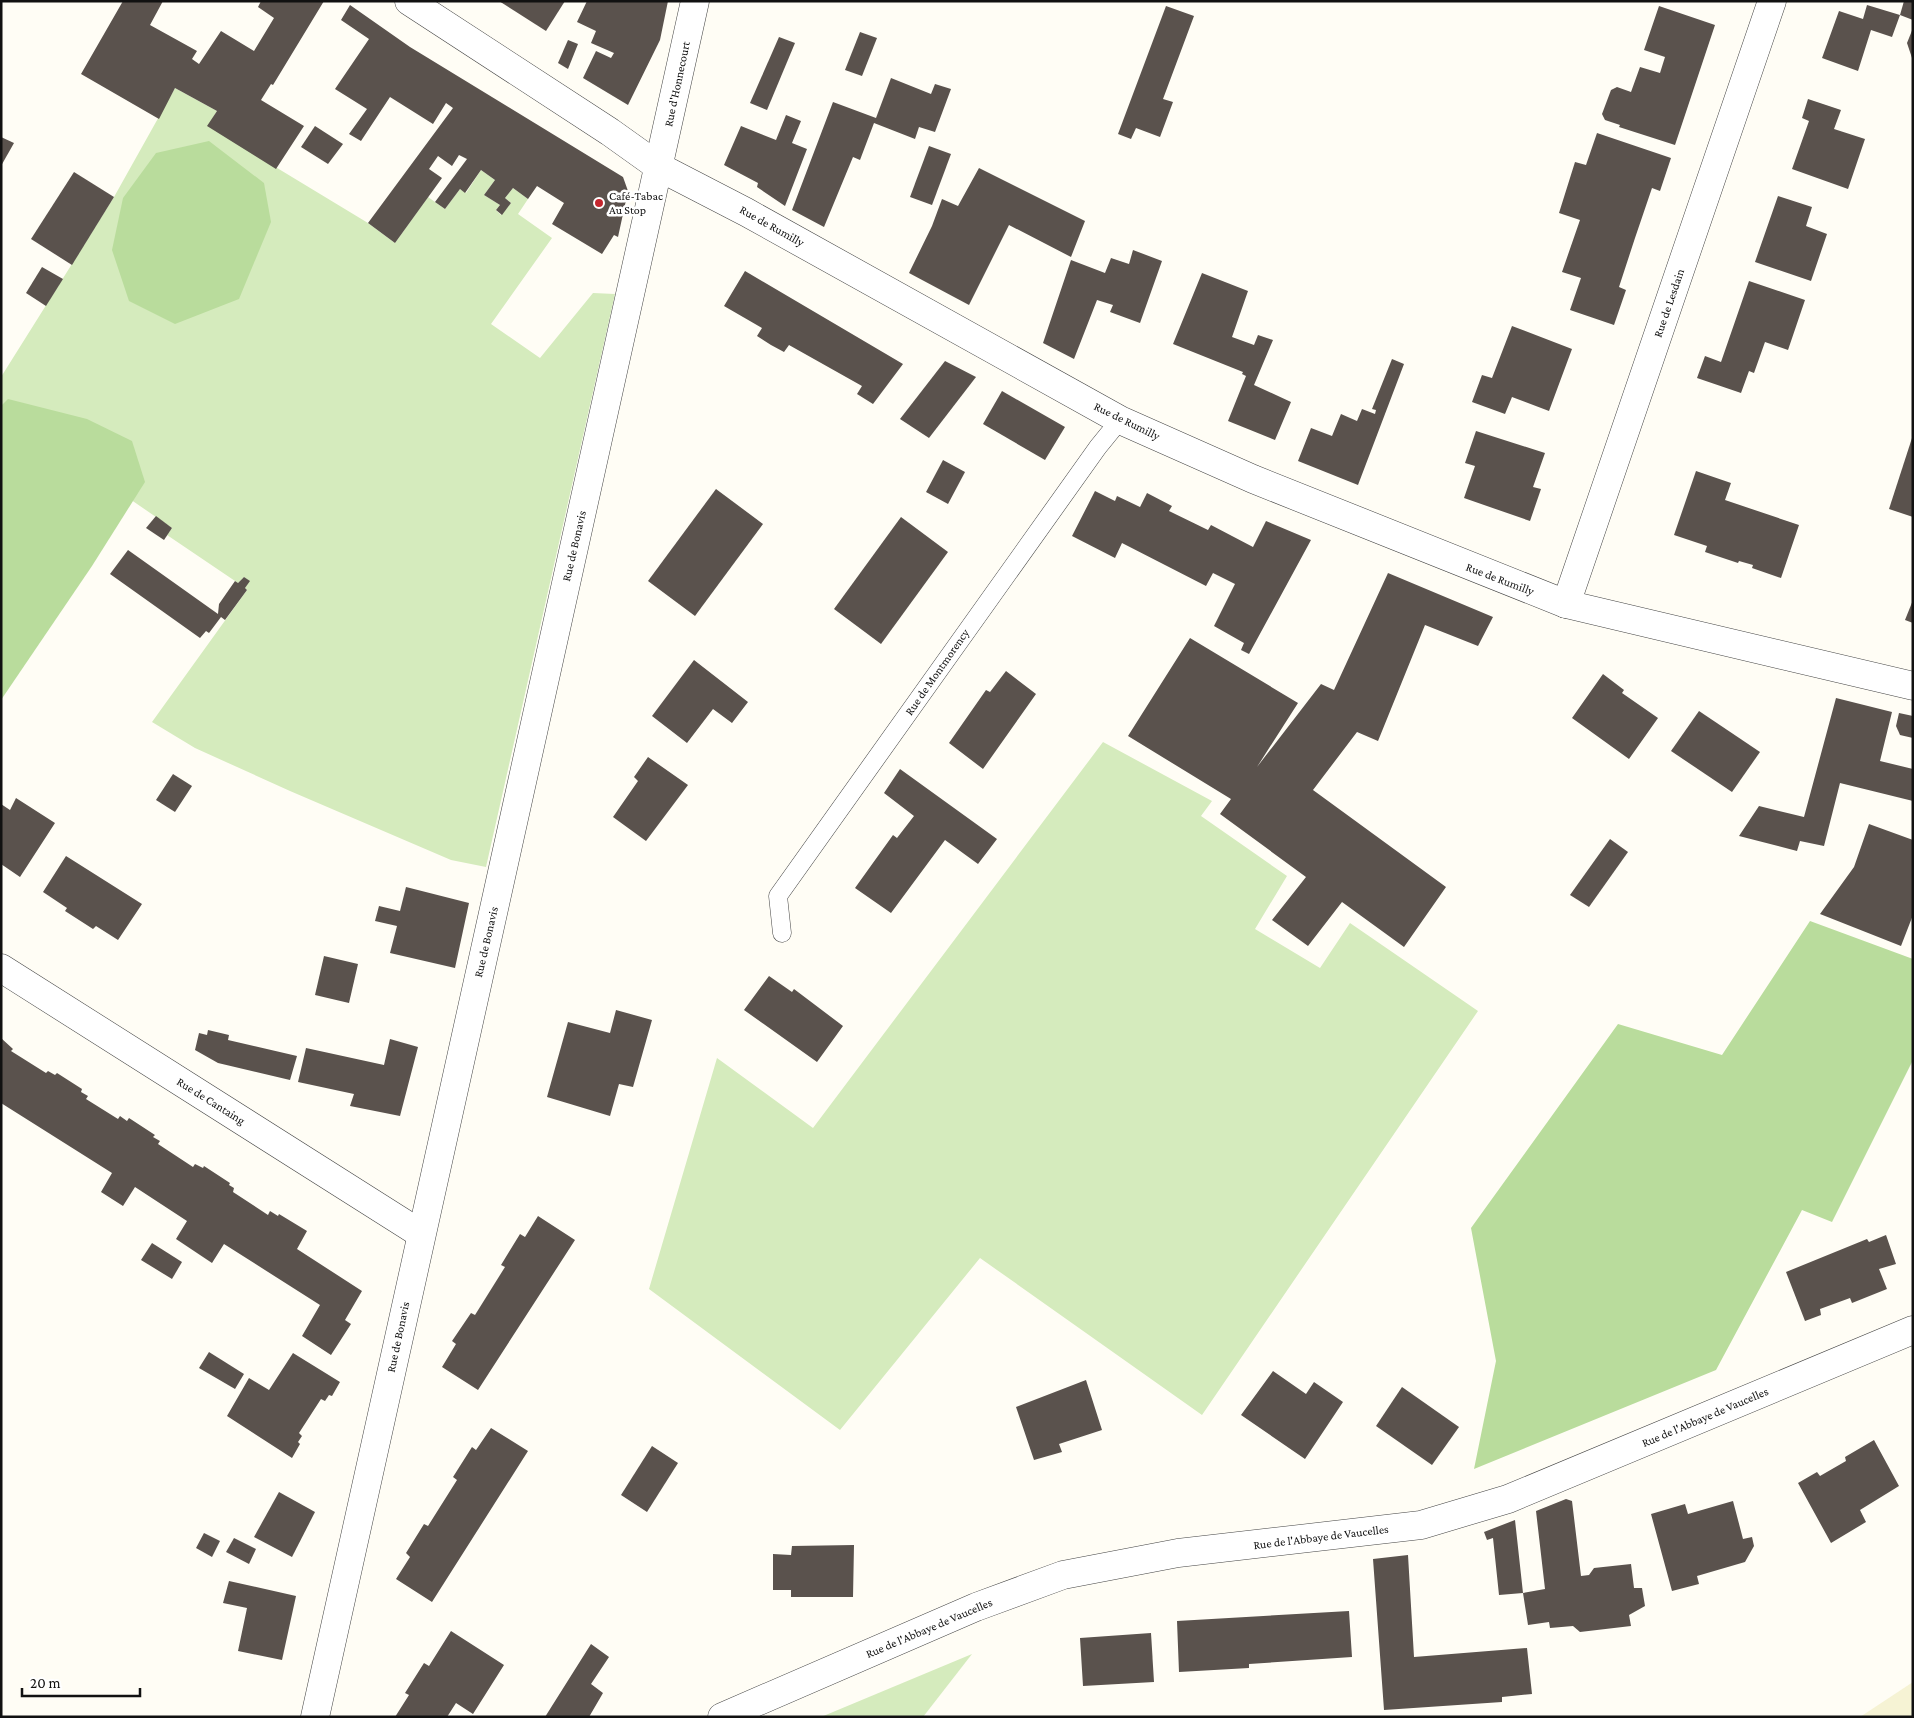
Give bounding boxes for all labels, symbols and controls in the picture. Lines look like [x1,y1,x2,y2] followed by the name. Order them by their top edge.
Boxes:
[661,39,693,128] street label: Rue d'Honnecourt
[609,189,663,217] place label: Café-Tabac Au Stop
[593,197,605,209] marker: Café-Tabac Au Stop
[737,202,807,250] street label: Rue de Rumilly
[1651,266,1687,339] street label: Rue de Lesdain
[1092,399,1163,443] street label: Rue de Rumilly
[559,509,589,583] street label: Rue de Bonavis
[1464,560,1536,599] street label: Rue de Rumilly
[902,626,972,718] street label: Rue de Montmorency
[471,905,501,979] street label: Rue de Bonavis
[174,1074,248,1128] street label: Rue de Cantaing
[384,1300,412,1374] street label: Rue de Bonavis
[1640,1384,1771,1450] street label: Rue de l'Abbaye de Vaucelles
[1253,1522,1390,1552] street label: Rue de l'Abbaye de Vaucelles
[864,1595,995,1661] street label: Rue de l'Abbaye de Vaucelles
[22,1666,140,1698] scale bar
[30,1675,61,1691] text: 20 m

